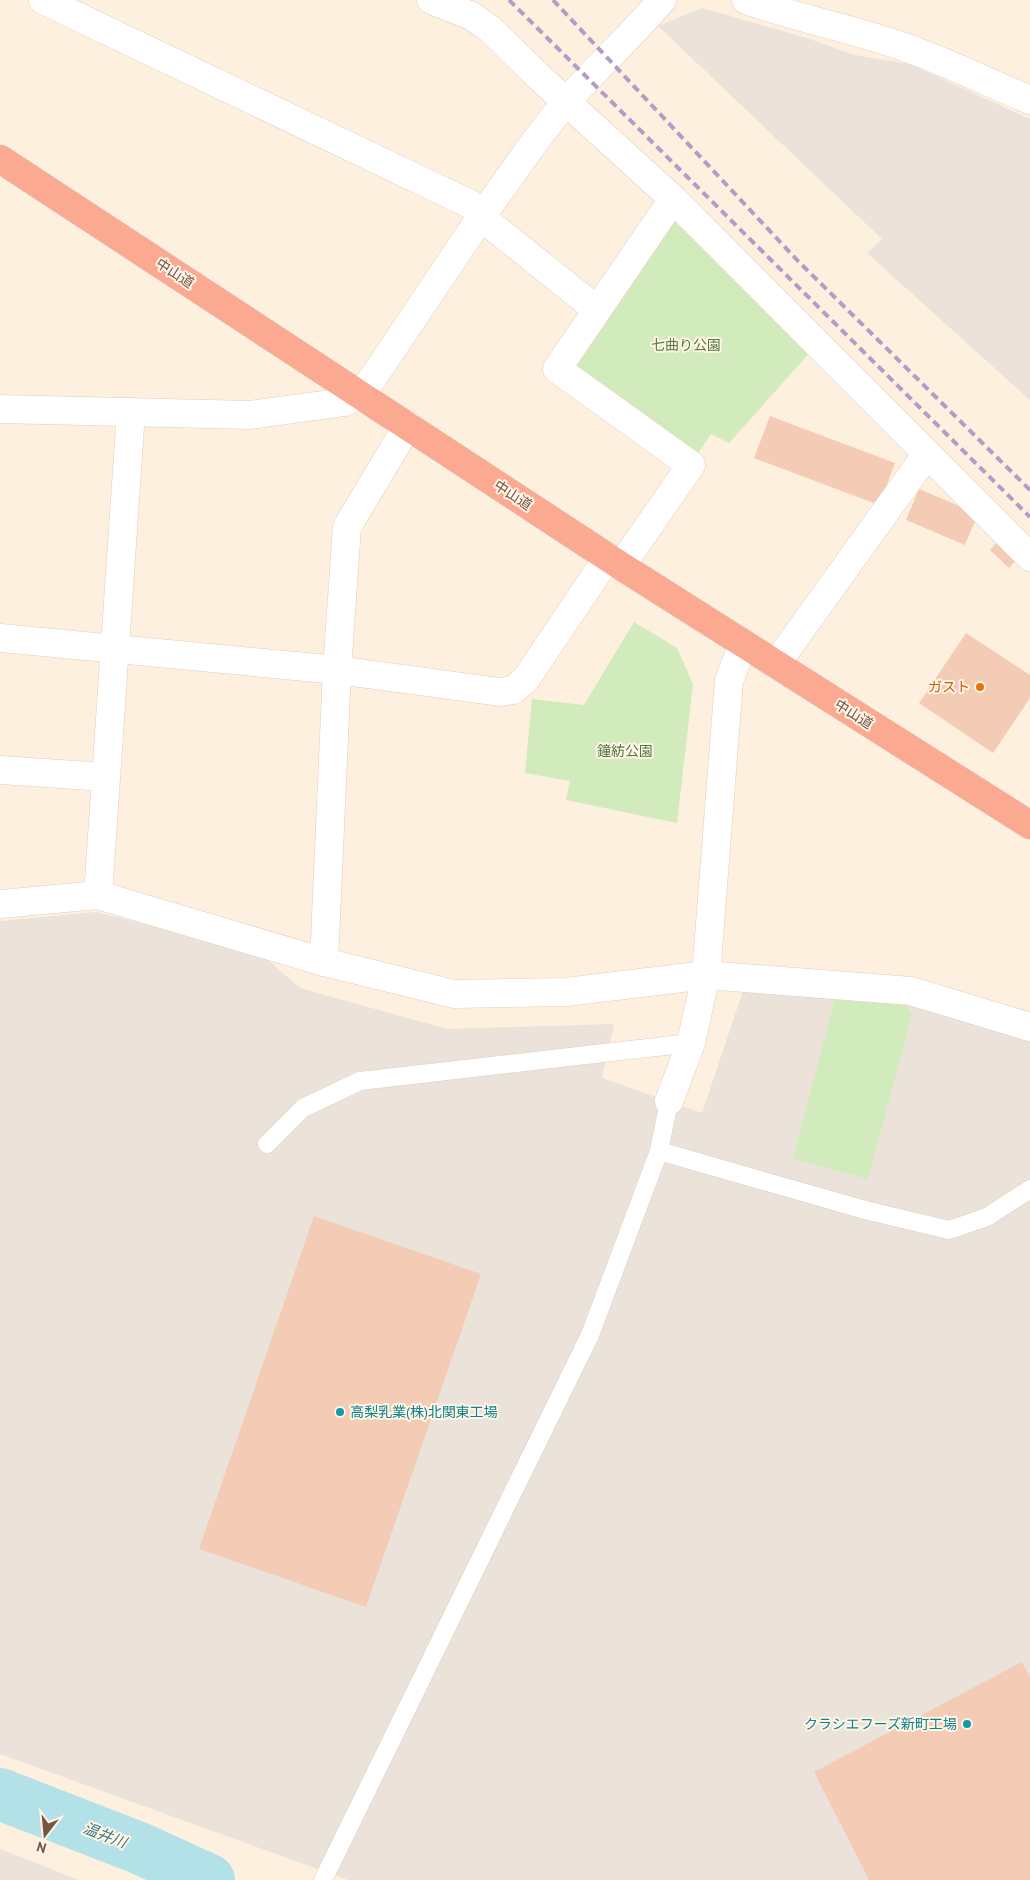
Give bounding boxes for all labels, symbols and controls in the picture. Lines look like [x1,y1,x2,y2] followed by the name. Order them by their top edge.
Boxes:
[152,254,198,292] street label: 中山道
[651,336,721,354] park label: 七曲り公園
[490,476,536,514] street label: 中山道
[928,678,970,696] place label: ガスト
[974,681,986,693] marker: ガスト
[831,695,877,733] street label: 中山道
[597,742,653,760] park label: 鐘紡公園
[350,1403,498,1421] place label: 高梨乳業(株)北関東工場
[334,1406,346,1418] marker: 高梨乳業(株)北関東工場
[804,1715,957,1733] place label: クラシエフーズ新町工場
[961,1718,973,1730] marker: クラシエフーズ新町工場
[20,1810,70,1860] north arrow
[81,1818,131,1853] water label: 温井川
[35,1838,48,1857] text: N

